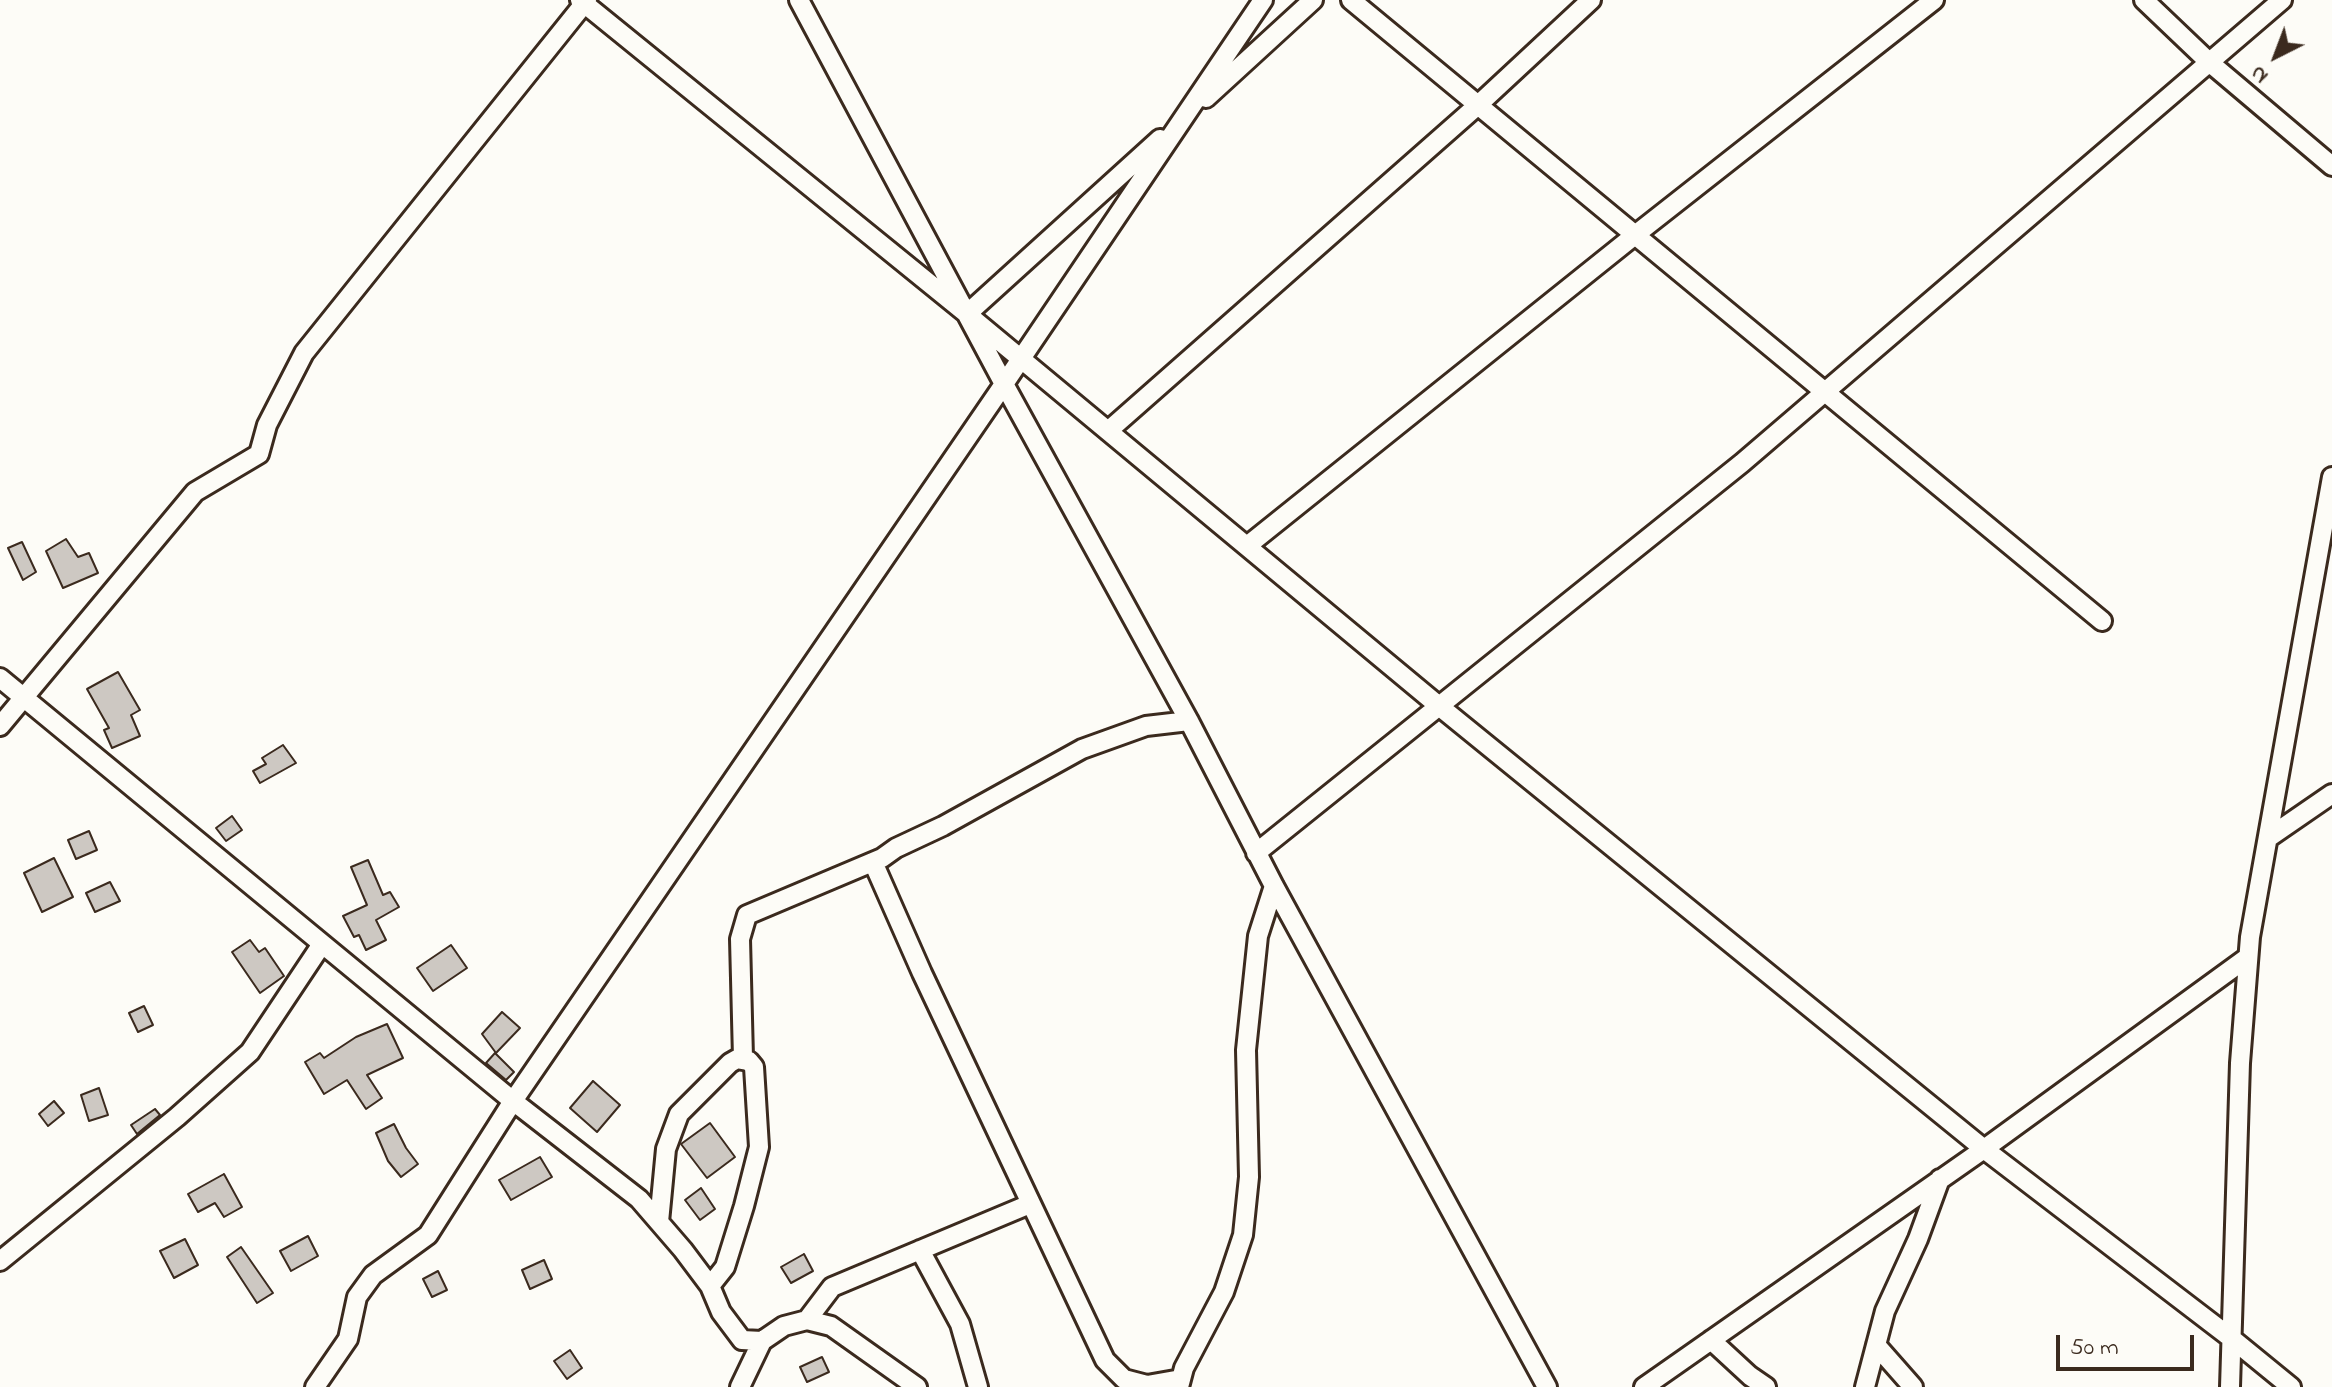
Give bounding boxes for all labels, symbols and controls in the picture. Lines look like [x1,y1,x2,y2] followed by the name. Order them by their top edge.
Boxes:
[2236,16,2316,96] north arrow
[2244,57,2276,91] text: N
[2060,1319,2198,1369] scale bar
[2070,1331,2119,1366] text: 50 m

